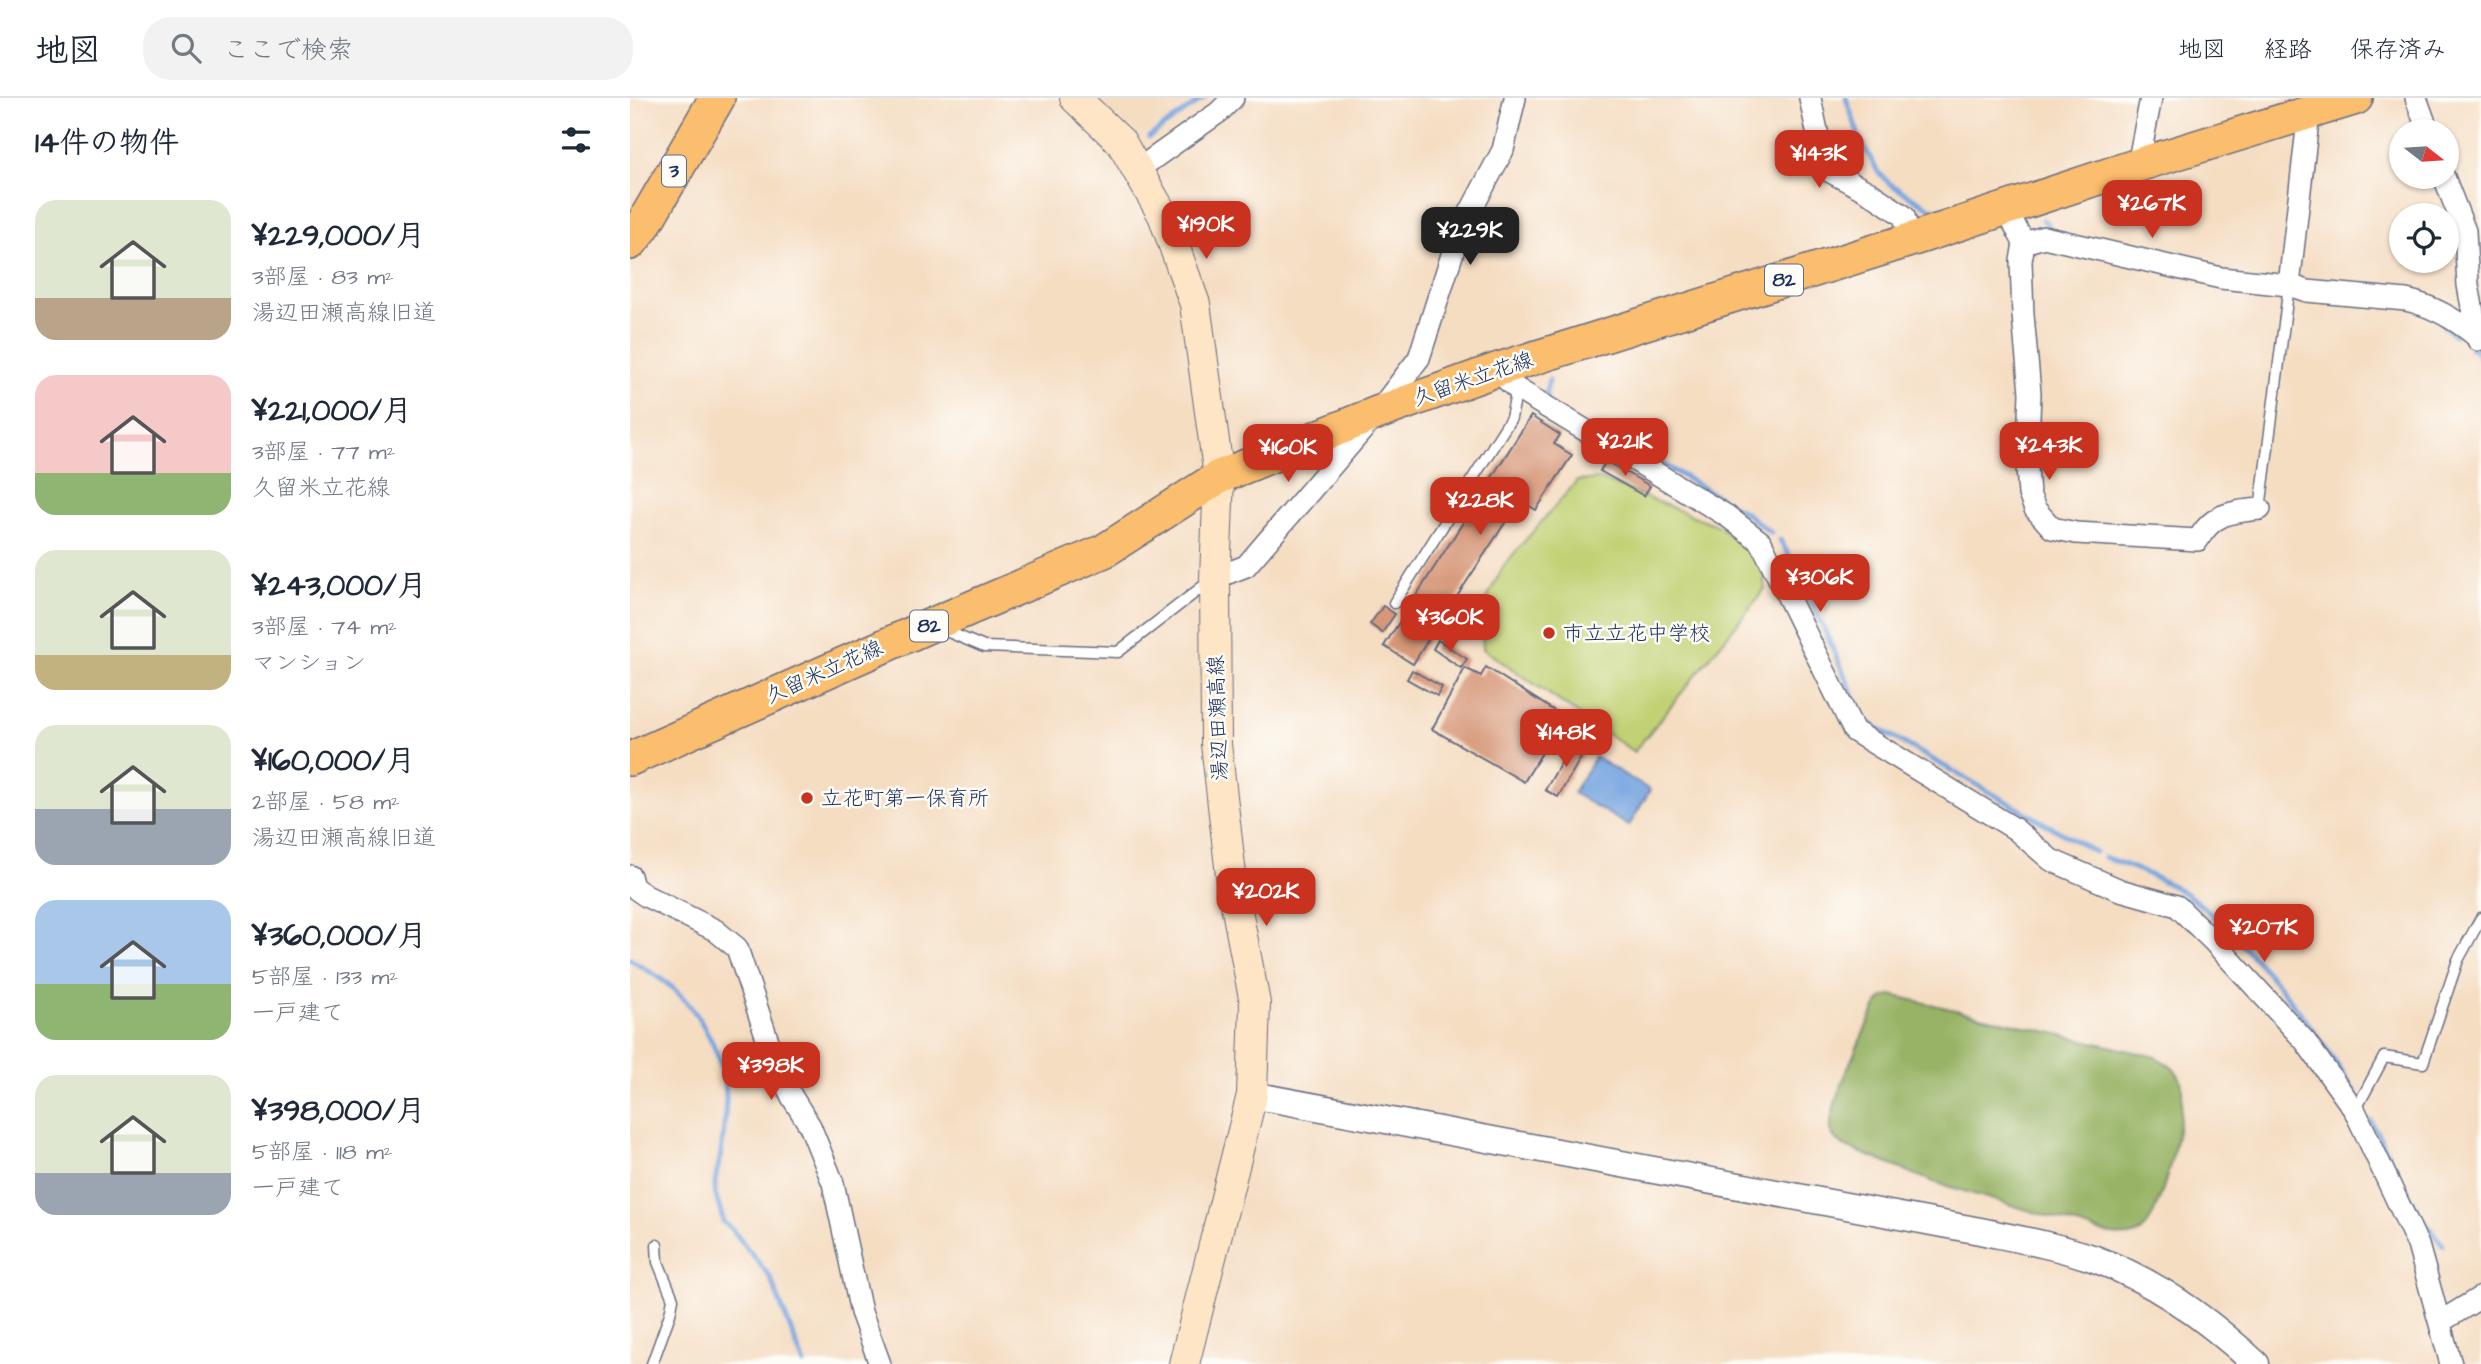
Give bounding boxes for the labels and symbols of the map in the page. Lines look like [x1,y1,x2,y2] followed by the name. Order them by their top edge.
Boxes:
[2389,119,2459,189] north arrow
[1770,130,1868,190] pin: ¥143K
[662,156,686,186] road number: 3
[2103,180,2201,240] pin: ¥267K
[1157,202,1255,261] pin: ¥190K
[1421,208,1519,267] pin: ¥229K
[1765,264,1803,296] road number: 82
[1409,345,1537,413] street label: 久留米立花線
[1576,418,1674,478] pin: ¥221K
[2000,422,2098,482] pin: ¥243K
[1239,424,1337,484] pin: ¥160K
[1431,478,1529,537] pin: ¥228K
[1771,554,1869,614] pin: ¥306K
[1401,594,1499,654] pin: ¥360K
[910,610,948,642] road number: 82
[1563,619,1710,648] place label: 市立立花中学校
[1541,625,1557,641] marker: 市立立花中学校
[761,633,887,711] street label: 久留米立花線
[1201,655,1235,781] street label: 湯辺田瀬高線
[1517,710,1615,769] pin: ¥148K
[821,784,989,813] place label: 立花町第一保育所
[799,790,815,806] marker: 立花町第一保育所
[1217,868,1315,928] pin: ¥202K
[2215,904,2313,964] pin: ¥207K
[722,1042,820,1102] pin: ¥398K

